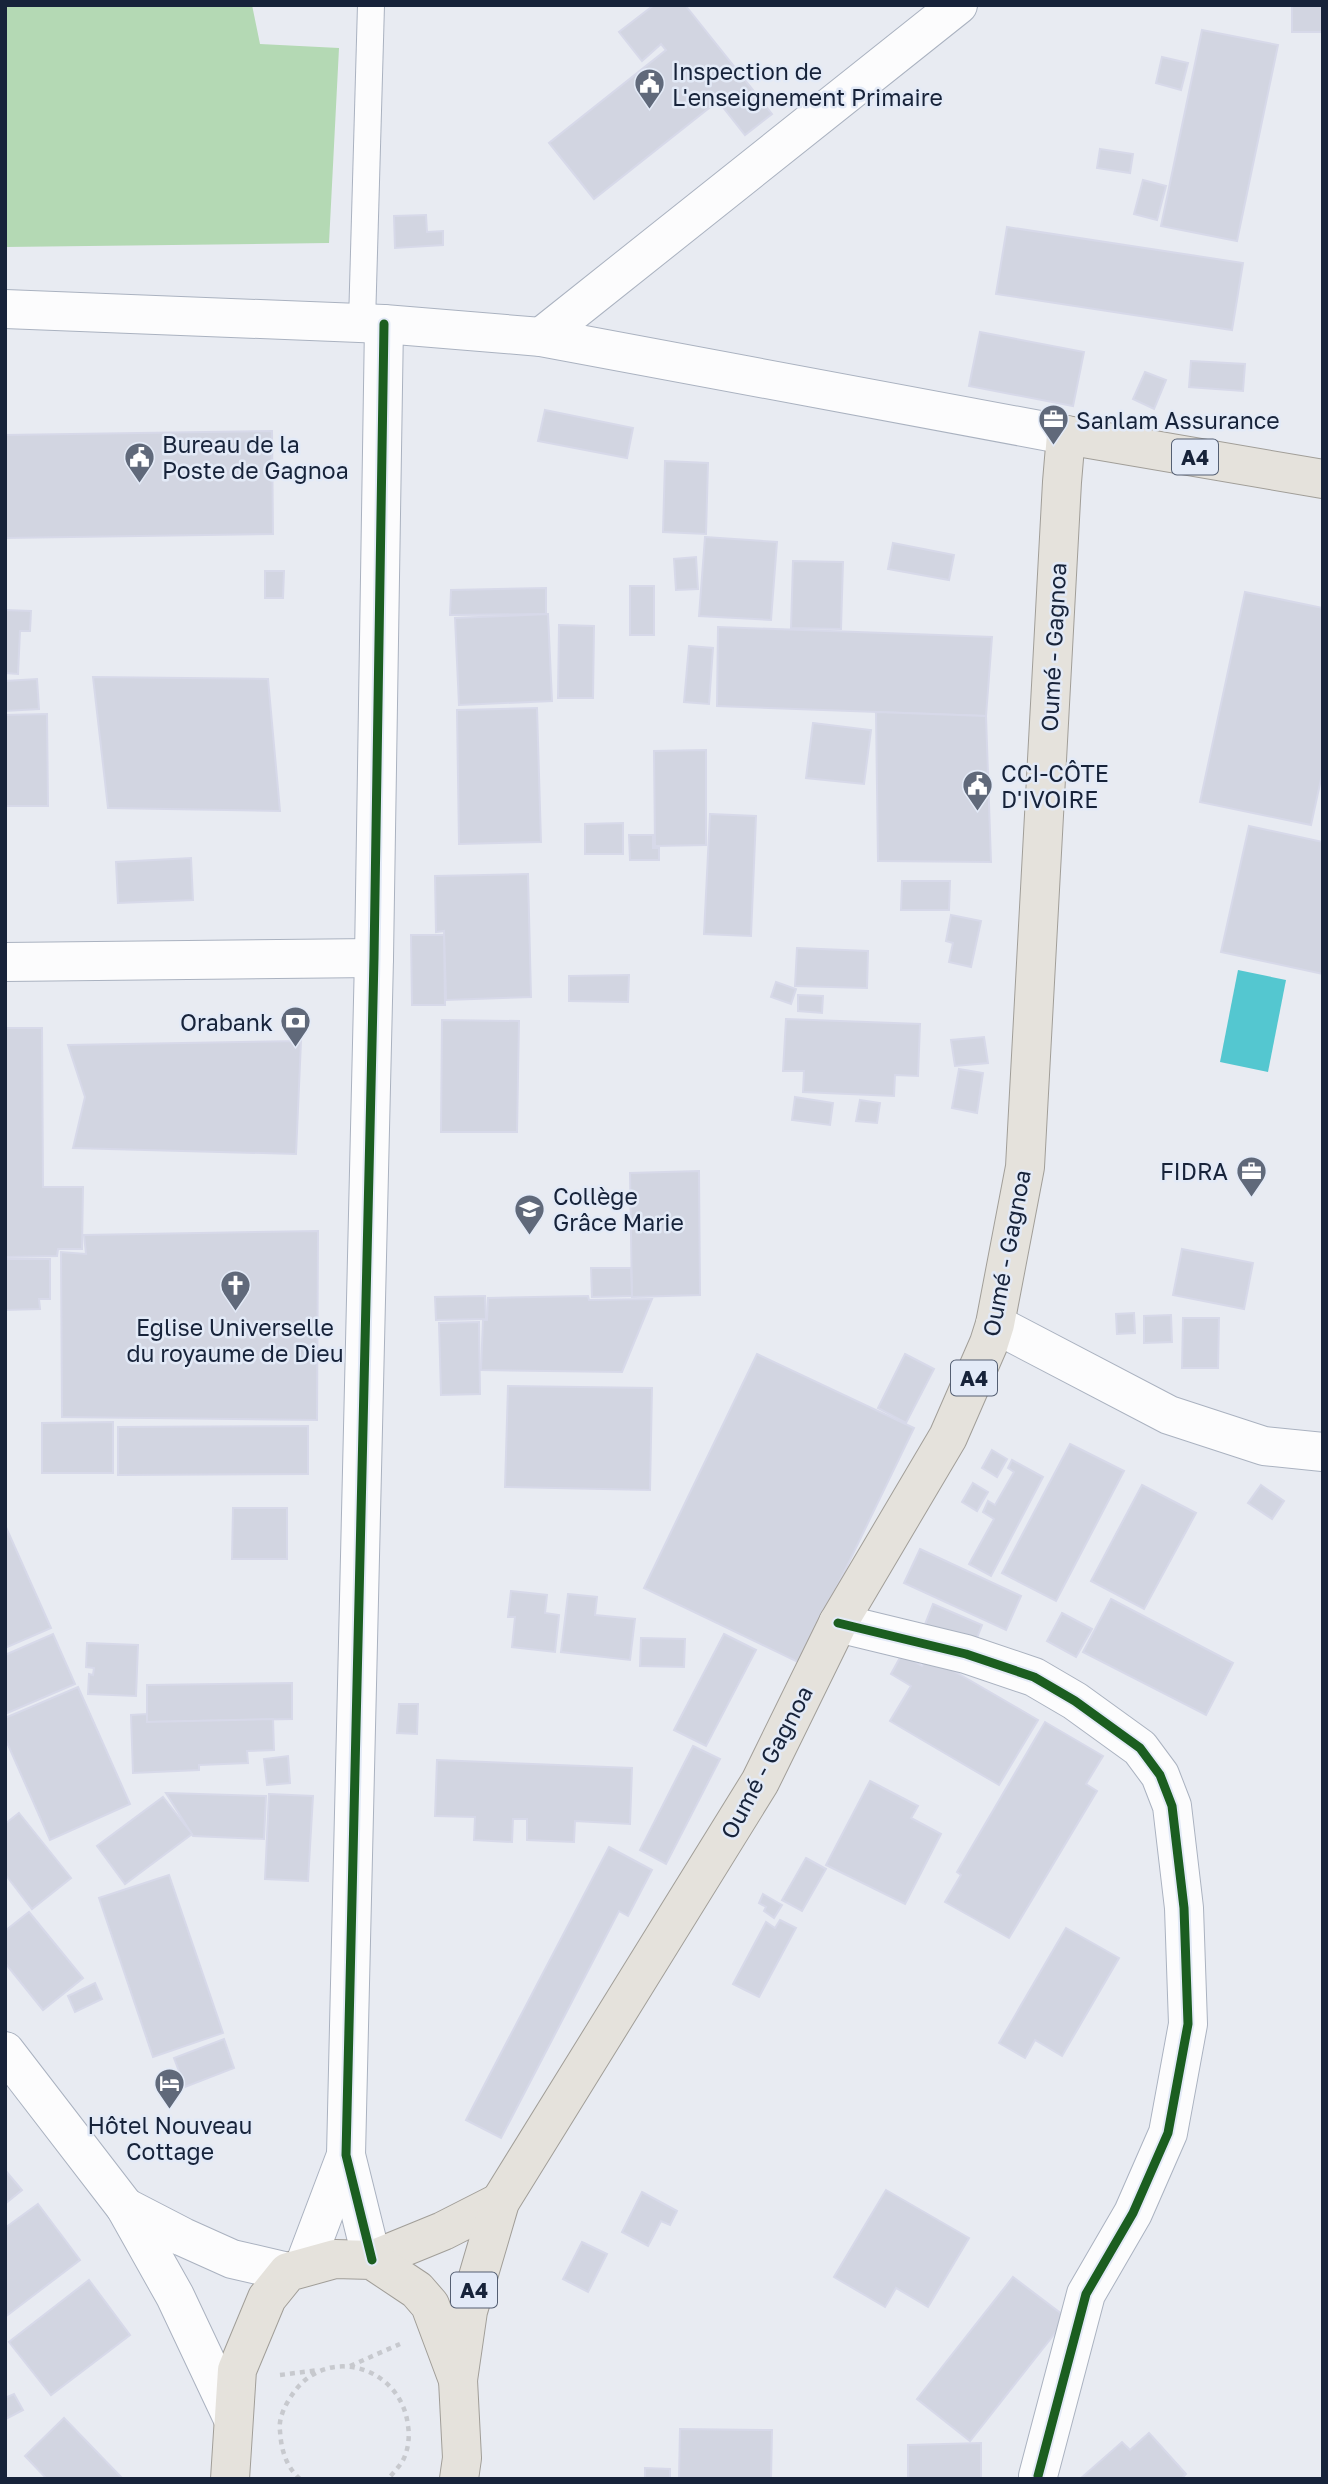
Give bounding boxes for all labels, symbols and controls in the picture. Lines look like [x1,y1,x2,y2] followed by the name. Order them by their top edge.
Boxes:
[672,57,943,111] place label: Inspection de L'enseignement Primaire
[632,67,666,111] public building icon: Inspection de L'enseignement Primaire
[1036,403,1070,447] office icon: Sanlam Assurance
[1076,406,1280,434] place label: Sanlam Assurance
[162,430,349,484] place label: Bureau de la Poste de Gagnoa
[122,440,156,484] public building icon: Bureau de la Poste de Gagnoa
[1172,440,1218,475] road number: A4
[1035,562,1071,732] street label: Oumé - Gagnoa
[1001,759,1109,813] place label: CCI-CÔTE D'IVOIRE
[961,769,995,813] public building icon: CCI-CÔTE D'IVOIRE
[279,1005,313,1049] bank icon: Orabank
[180,1008,273,1036] place label: Orabank
[1234,1154,1268,1198] office icon: FIDRA
[1160,1157,1228,1185] place label: FIDRA
[976,1167,1036,1339] street label: Oumé - Gagnoa
[553,1182,684,1236] place label: Collège Grâce Marie
[513,1192,547,1236] school or university icon: Collège Grâce Marie
[218,1269,252,1313] church icon: Eglise Universelle du royaume de Dieu
[126,1313,344,1367] place label: Eglise Universelle du royaume de Dieu
[951,1360,997,1396] road number: A4
[714,1681,818,1843] street label: Oumé - Gagnoa
[153,2067,187,2111] hotel icon: Hôtel Nouveau Cottage
[88,2111,252,2165] place label: Hôtel Nouveau Cottage
[451,2272,497,2308] road number: A4

